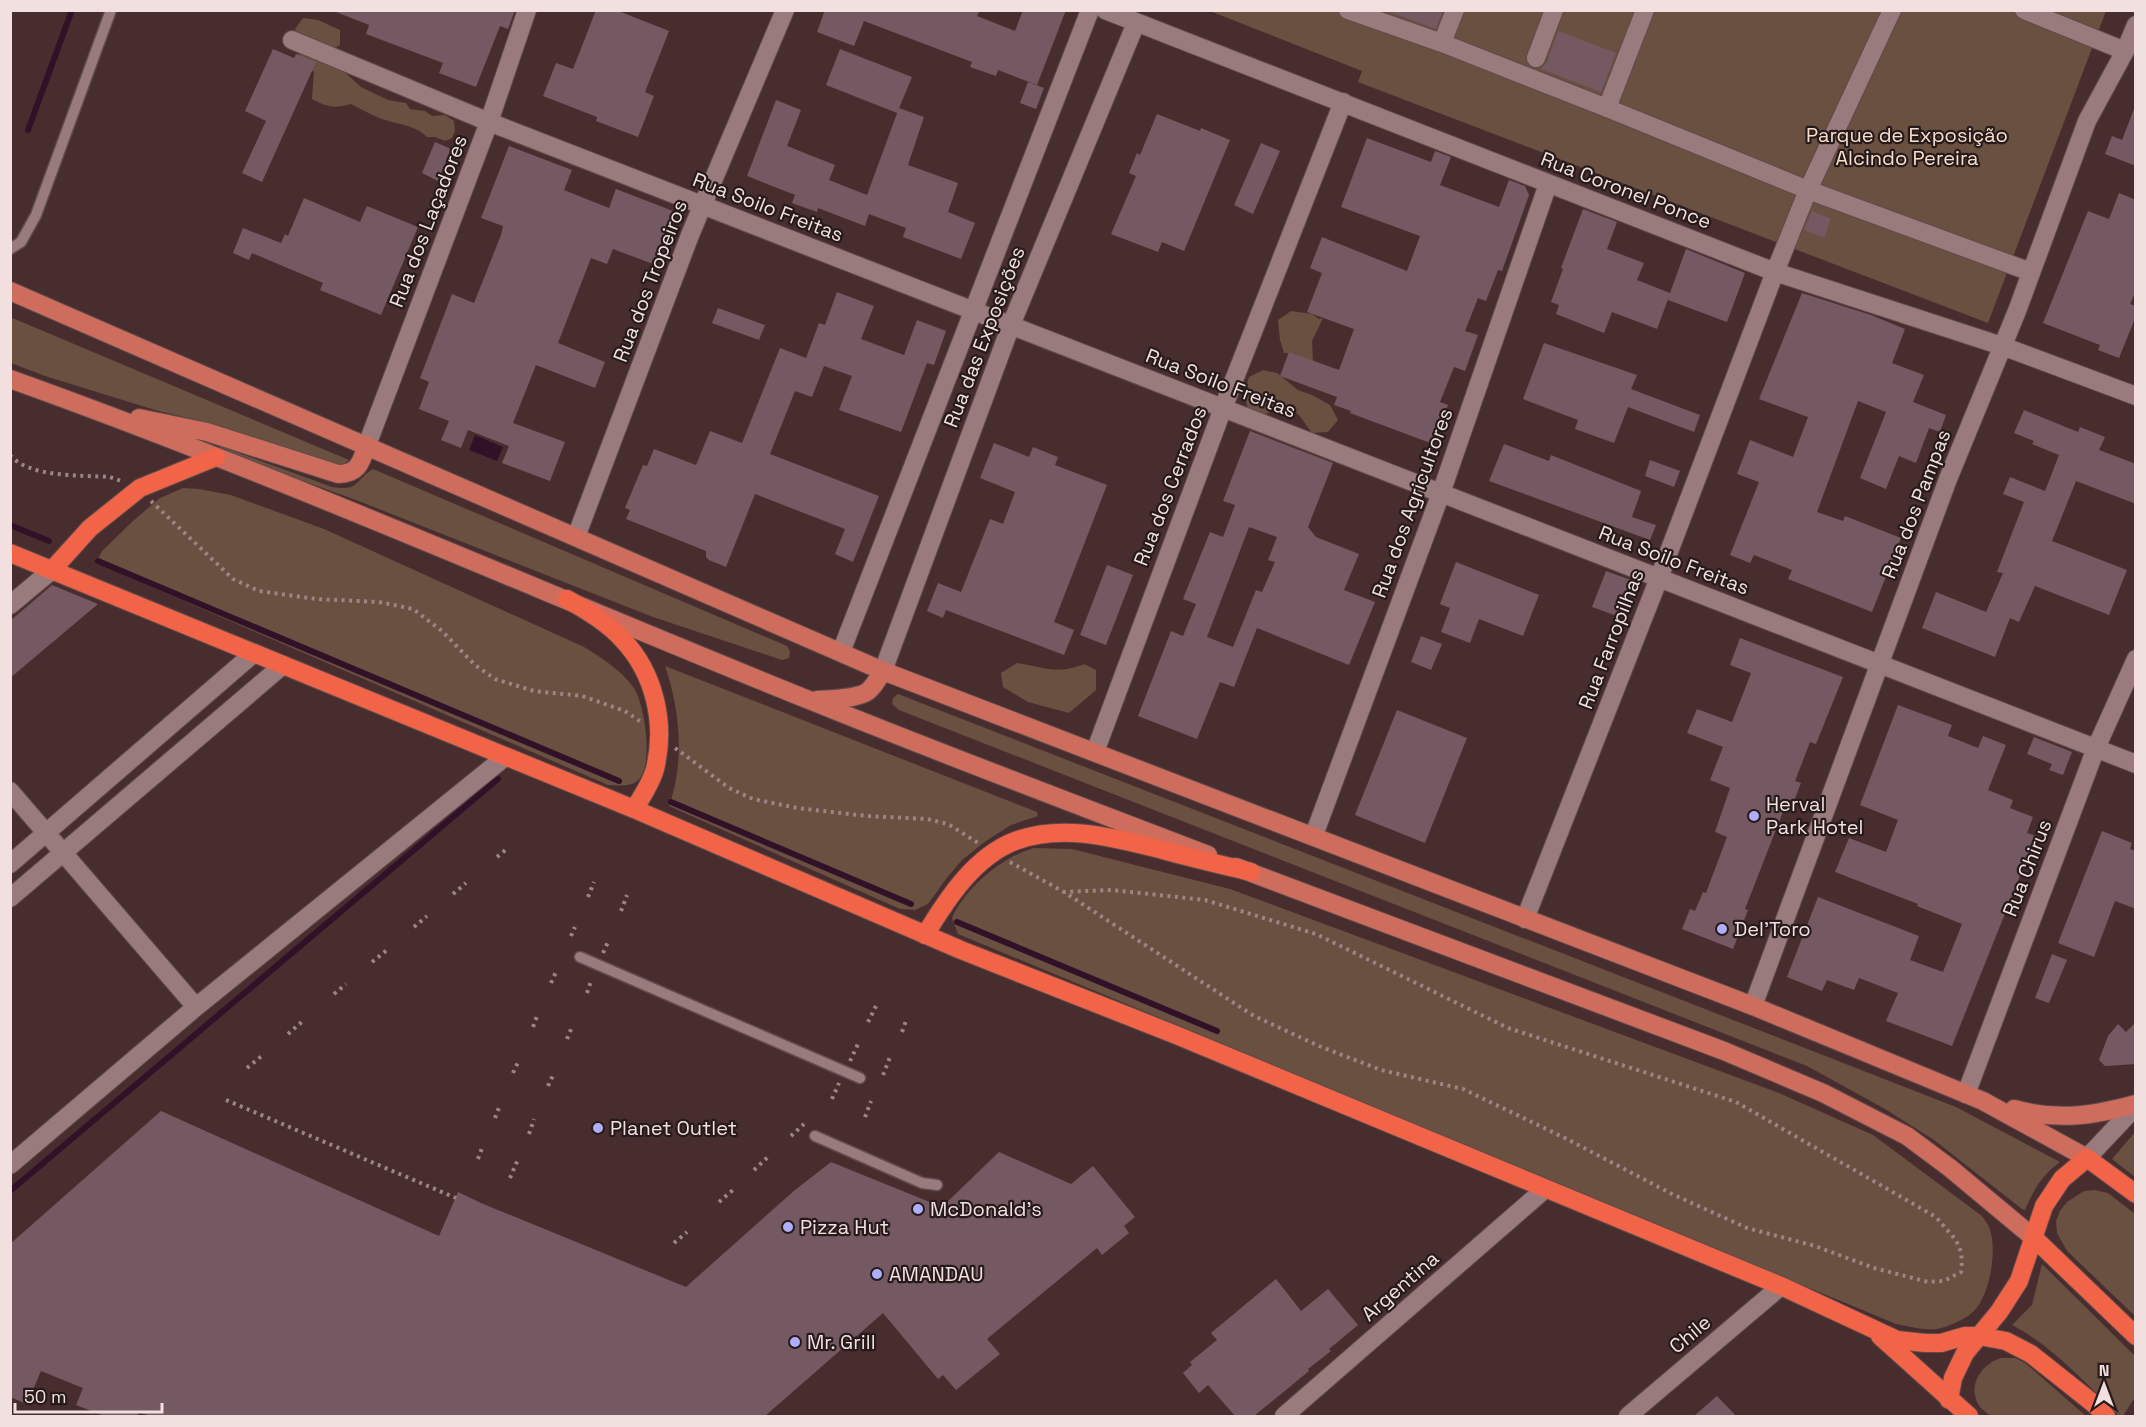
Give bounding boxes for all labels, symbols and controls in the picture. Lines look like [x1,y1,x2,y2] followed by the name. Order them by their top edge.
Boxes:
[1806,122,2008,171] park label: Parque de Exposição Alcindo Pereira
[383,131,473,311] street label: Rua dos Laçadores
[1537,146,1715,234] street label: Rua Coronel Ponce
[689,166,847,248] street label: Rua Soilo Freitas
[607,196,693,366] street label: Rua dos Tropeiros
[937,243,1031,431] street label: Rua das Exposições
[1142,342,1300,424] street label: Rua Soilo Freitas
[1128,403,1212,569] street label: Rua dos Cerrados
[1366,405,1458,601] street label: Rua dos Agricultores
[1876,426,1956,582] street label: Rua dos Pampas
[1595,519,1753,601] street label: Rua Soilo Freitas
[1572,565,1650,713] street label: Rua Farropilhas
[1766,791,1863,840] place label: Herval Park Hotel
[1747,809,1761,823] marker: Herval Park Hotel
[1997,816,2057,920] street label: Rua Chirus
[1734,916,1811,942] place label: Del'Toro
[1715,922,1729,936] marker: Del'Toro
[610,1115,737,1141] place label: Planet Outlet
[591,1121,605,1135] marker: Planet Outlet
[930,1196,1042,1222] place label: McDonald's
[911,1202,925,1216] marker: McDonald's
[800,1214,889,1240] place label: Pizza Hut
[781,1220,795,1234] marker: Pizza Hut
[1356,1245,1444,1327] street label: Argentina
[889,1261,984,1287] place label: AMANDAU
[870,1267,884,1281] marker: AMANDAU
[1664,1309,1716,1359] street label: Chile
[807,1329,876,1355] place label: Mr. Grill
[788,1335,802,1349] marker: Mr. Grill
[2074,1355,2134,1415] north arrow
[2099,1360,2109,1381] text: N
[15,1376,162,1414] scale bar
[24,1385,66,1408] text: 50 m

